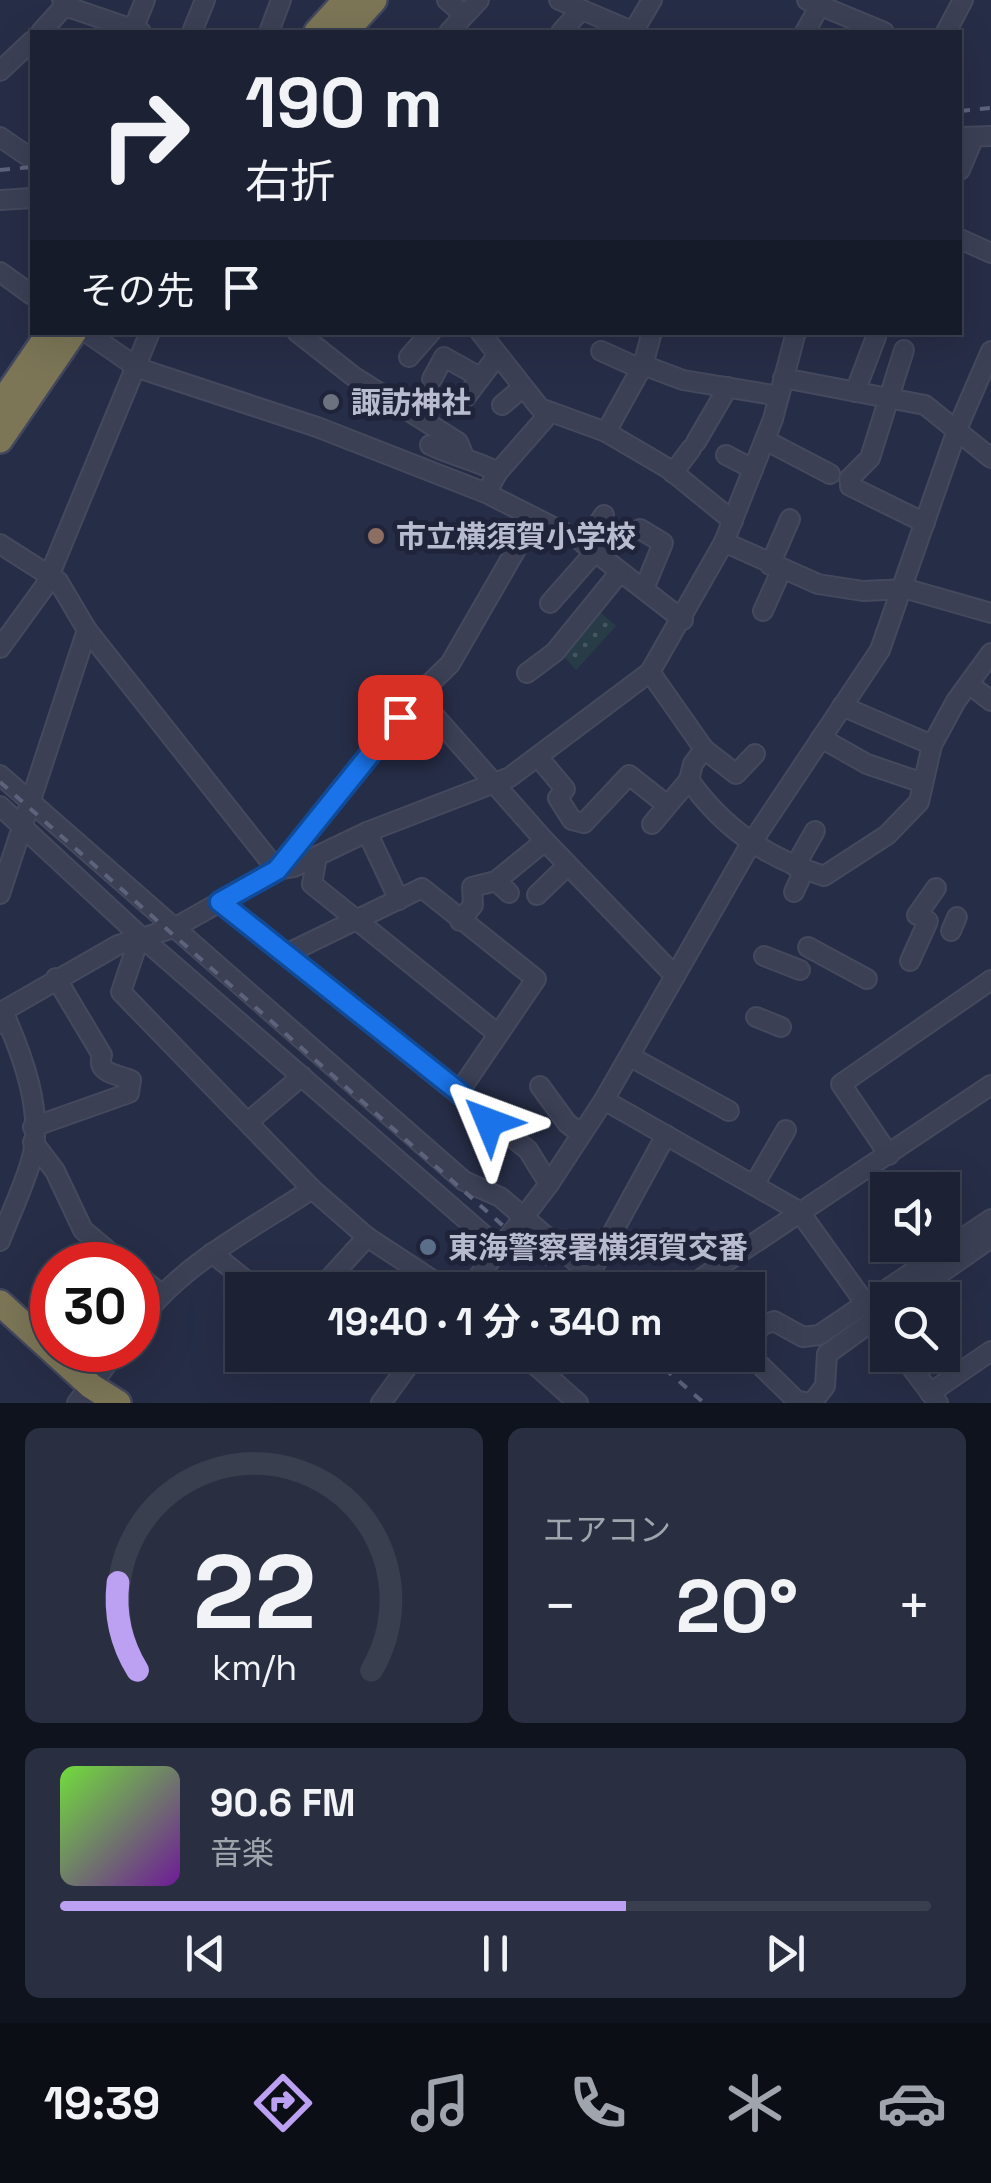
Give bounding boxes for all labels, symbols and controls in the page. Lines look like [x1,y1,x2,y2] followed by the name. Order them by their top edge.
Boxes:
[245,58,443,147] text: 190 m
[80,70,210,200] icon: right
[245,153,335,210] text: 右折
[214,260,269,315] icon: arrive
[80,267,194,315] text: その先
[351,383,471,422] place label: 諏訪神社
[320,391,342,413] marker: 諏訪神社
[396,517,636,556] place label: 市立横須賀小学校
[365,525,387,547] marker: 市立横須賀小学校
[358,675,443,760] pin
[373,690,428,745] icon: arrive
[437,1070,541,1174] position arrow
[870,1172,960,1372] map controls
[870,1172,960,1262] button: sound
[448,1228,748,1267] place label: 東海警察署横須賀交番
[417,1236,439,1258] marker: 東海警察署横須賀交番
[30,1242,160,1372] speed limit sign: 30
[870,1282,960,1372] button: search
[328,1298,662,1346] text: 19:40 · 1 分 · 340 m
[543,1510,671,1550] text: エアコン
[192,1526,316,1658] text: 22
[676,1558,798,1654] text: 20°
[543,1571,577,1641] text: −
[897,1571,931,1641] text: +
[211,1645,297,1690] text: km/h
[210,1779,356,1827] text: 90.6 FM
[210,1833,274,1873] text: 音楽
[178,1926,233,1981] icon: previous
[468,1926,523,1981] icon: pause
[758,1926,813,1981] icon: next
[248,2068,318,2138] icon: directions
[405,2068,475,2138] icon: music
[563,2068,633,2138] icon: phone
[720,2068,790,2138] icon: climate
[877,2068,947,2138] icon: car
[44,2075,160,2132] text: 19:39

